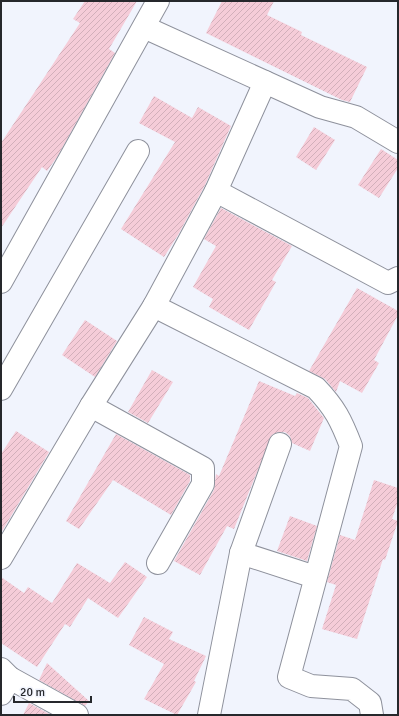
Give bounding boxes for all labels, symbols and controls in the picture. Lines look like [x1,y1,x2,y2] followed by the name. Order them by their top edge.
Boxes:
[14,678,91,704] scale bar
[20,685,45,700] text: 20 m

